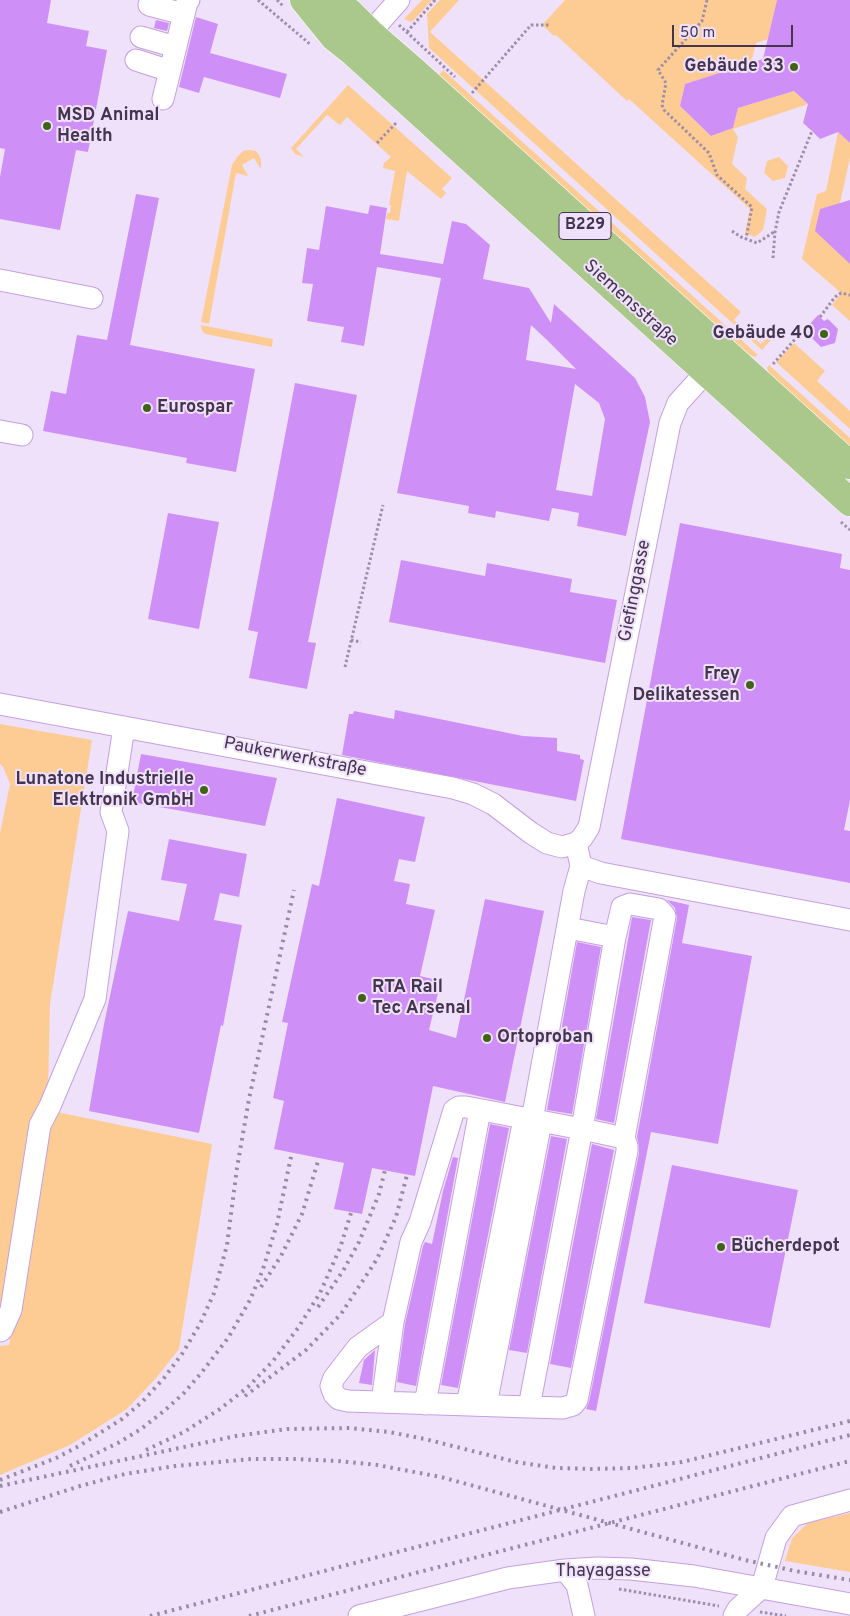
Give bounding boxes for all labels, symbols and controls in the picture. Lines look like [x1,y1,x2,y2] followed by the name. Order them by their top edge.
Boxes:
[675,15,796,47] scale bar
[680,24,715,43] text: 50 m
[684,56,784,78] place label: Gebäude 33
[788,61,800,73] marker: Gebäude 33
[57,105,160,148] place label: MSD Animal Health
[41,120,53,132] marker: MSD Animal Health
[559,212,611,240] road number: B229
[578,256,682,352] street label: Siemensstraße
[712,323,814,345] place label: Gebäude 40
[818,328,830,340] marker: Gebäude 40
[157,397,233,419] place label: Eurospar
[141,402,153,414] marker: Eurospar
[616,538,656,644] street label: Giefinggasse
[632,664,740,706] place label: Frey Delikatessen
[744,679,756,691] marker: Frey Delikatessen
[222,734,368,782] street label: Paukerwerkstraße
[15,769,194,812] place label: Lunatone Industrielle Elektronik GmbH
[198,784,210,796] marker: Lunatone Industrielle Elektronik GmbH
[372,977,471,1020] place label: RTA Rail Tec Arsenal
[356,992,368,1004] marker: RTA Rail Tec Arsenal
[497,1027,593,1049] place label: Ortoproban
[481,1032,493,1044] marker: Ortoproban
[731,1236,840,1258] place label: Bücherdepot
[715,1241,727,1253] marker: Bücherdepot
[555,1561,651,1583] street label: Thayagasse

